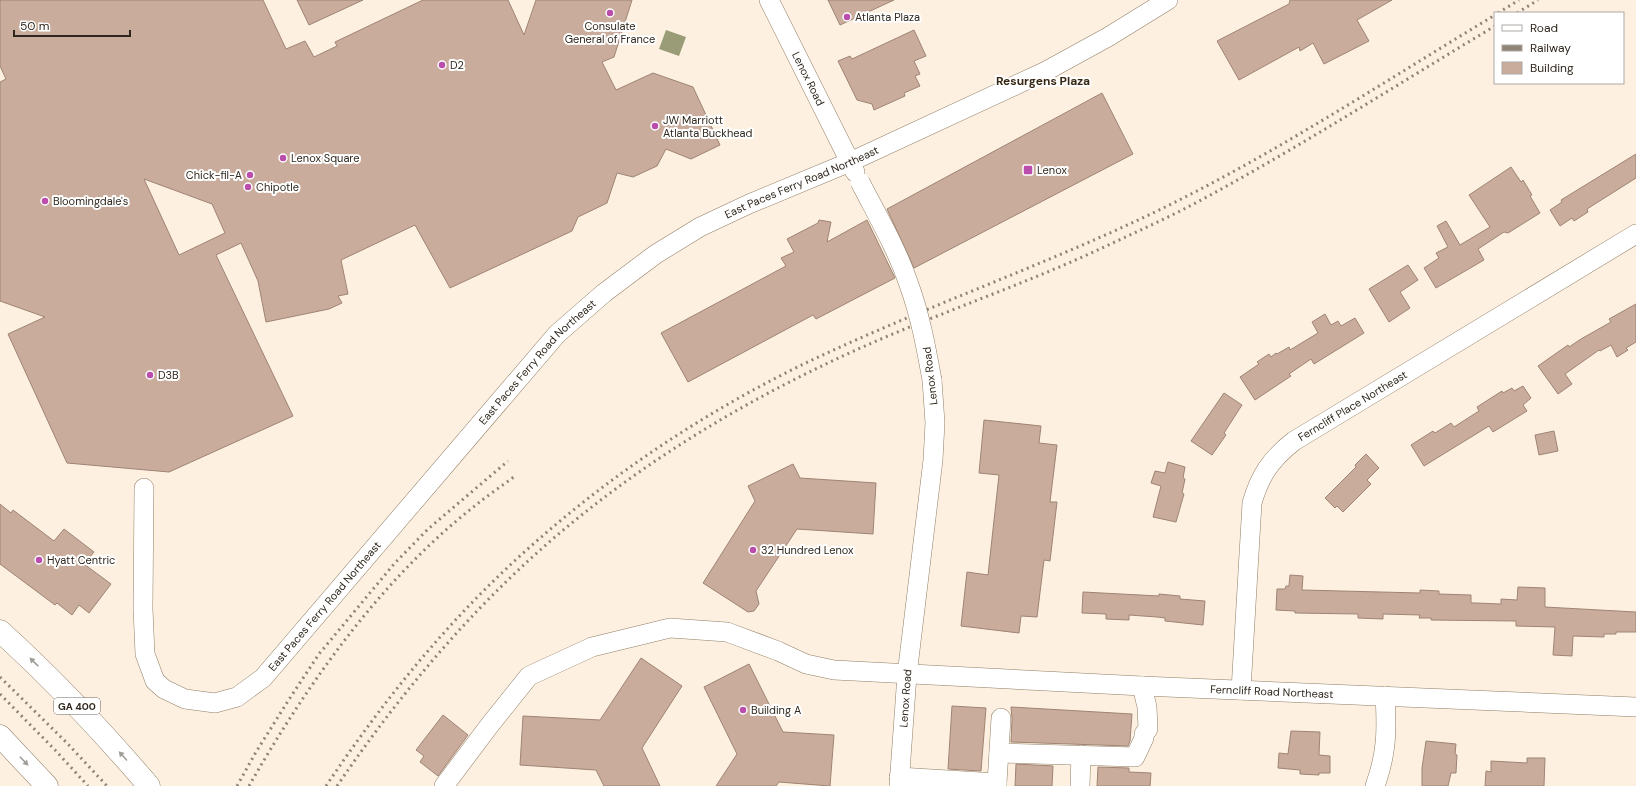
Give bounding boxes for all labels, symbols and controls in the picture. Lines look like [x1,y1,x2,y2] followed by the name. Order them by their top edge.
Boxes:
[605,8,615,18] marker: Consulate General of France
[855,10,920,24] place label: Atlanta Plaza
[14,12,130,38] scale bar
[842,12,852,22] marker: Atlanta Plaza
[1494,12,1624,84] legend
[20,18,49,34] text: 50 m
[565,19,655,46] place label: Consulate General of France
[1530,20,1558,36] text: Road
[1530,40,1571,56] text: Railway
[789,49,828,108] street label: Lenox Road
[450,58,464,72] place label: D2
[437,60,447,70] marker: D2
[1530,60,1574,76] text: Building
[996,73,1090,89] district label: Resurgens Plaza
[663,113,752,140] place label: JW Marriott Atlanta Buckhead
[650,121,660,131] marker: JW Marriott Atlanta Buckhead
[722,143,881,221] street label: East Paces Ferry Road Northeast
[291,151,359,165] place label: Lenox Square
[278,153,288,163] marker: Lenox Square
[1037,163,1067,177] place label: Lenox
[1022,164,1034,176] marker: Lenox
[186,168,242,182] place label: Chick-fil-A
[245,170,255,180] marker: Chick-fil-A
[256,180,299,194] place label: Chipotle
[243,182,253,192] marker: Chipotle
[53,194,128,208] place label: Bloomingdale's
[40,196,50,206] marker: Bloomingdale's
[476,296,599,428] street label: East Paces Ferry Road Northeast
[919,346,941,406] street label: Lenox Road
[1295,367,1410,444] street label: Ferncliff Place Northeast
[158,368,179,382] place label: D3B
[145,370,155,380] marker: D3B
[265,538,384,674] street label: East Paces Ferry Road Northeast
[761,543,854,557] place label: 32 Hundred Lenox
[748,545,758,555] marker: 32 Hundred Lenox
[47,553,115,567] place label: Hyatt Centric
[34,555,44,565] marker: Hyatt Centric
[29,658,39,667] one-way arrow
[896,668,915,728] street label: Lenox Road
[1210,682,1334,701] street label: Ferncliff Road Northeast
[54,698,100,714] road number: GA 400
[751,703,801,717] place label: Building A
[738,705,748,715] marker: Building A
[119,751,128,762] one-way arrow
[19,756,29,766] one-way arrow

